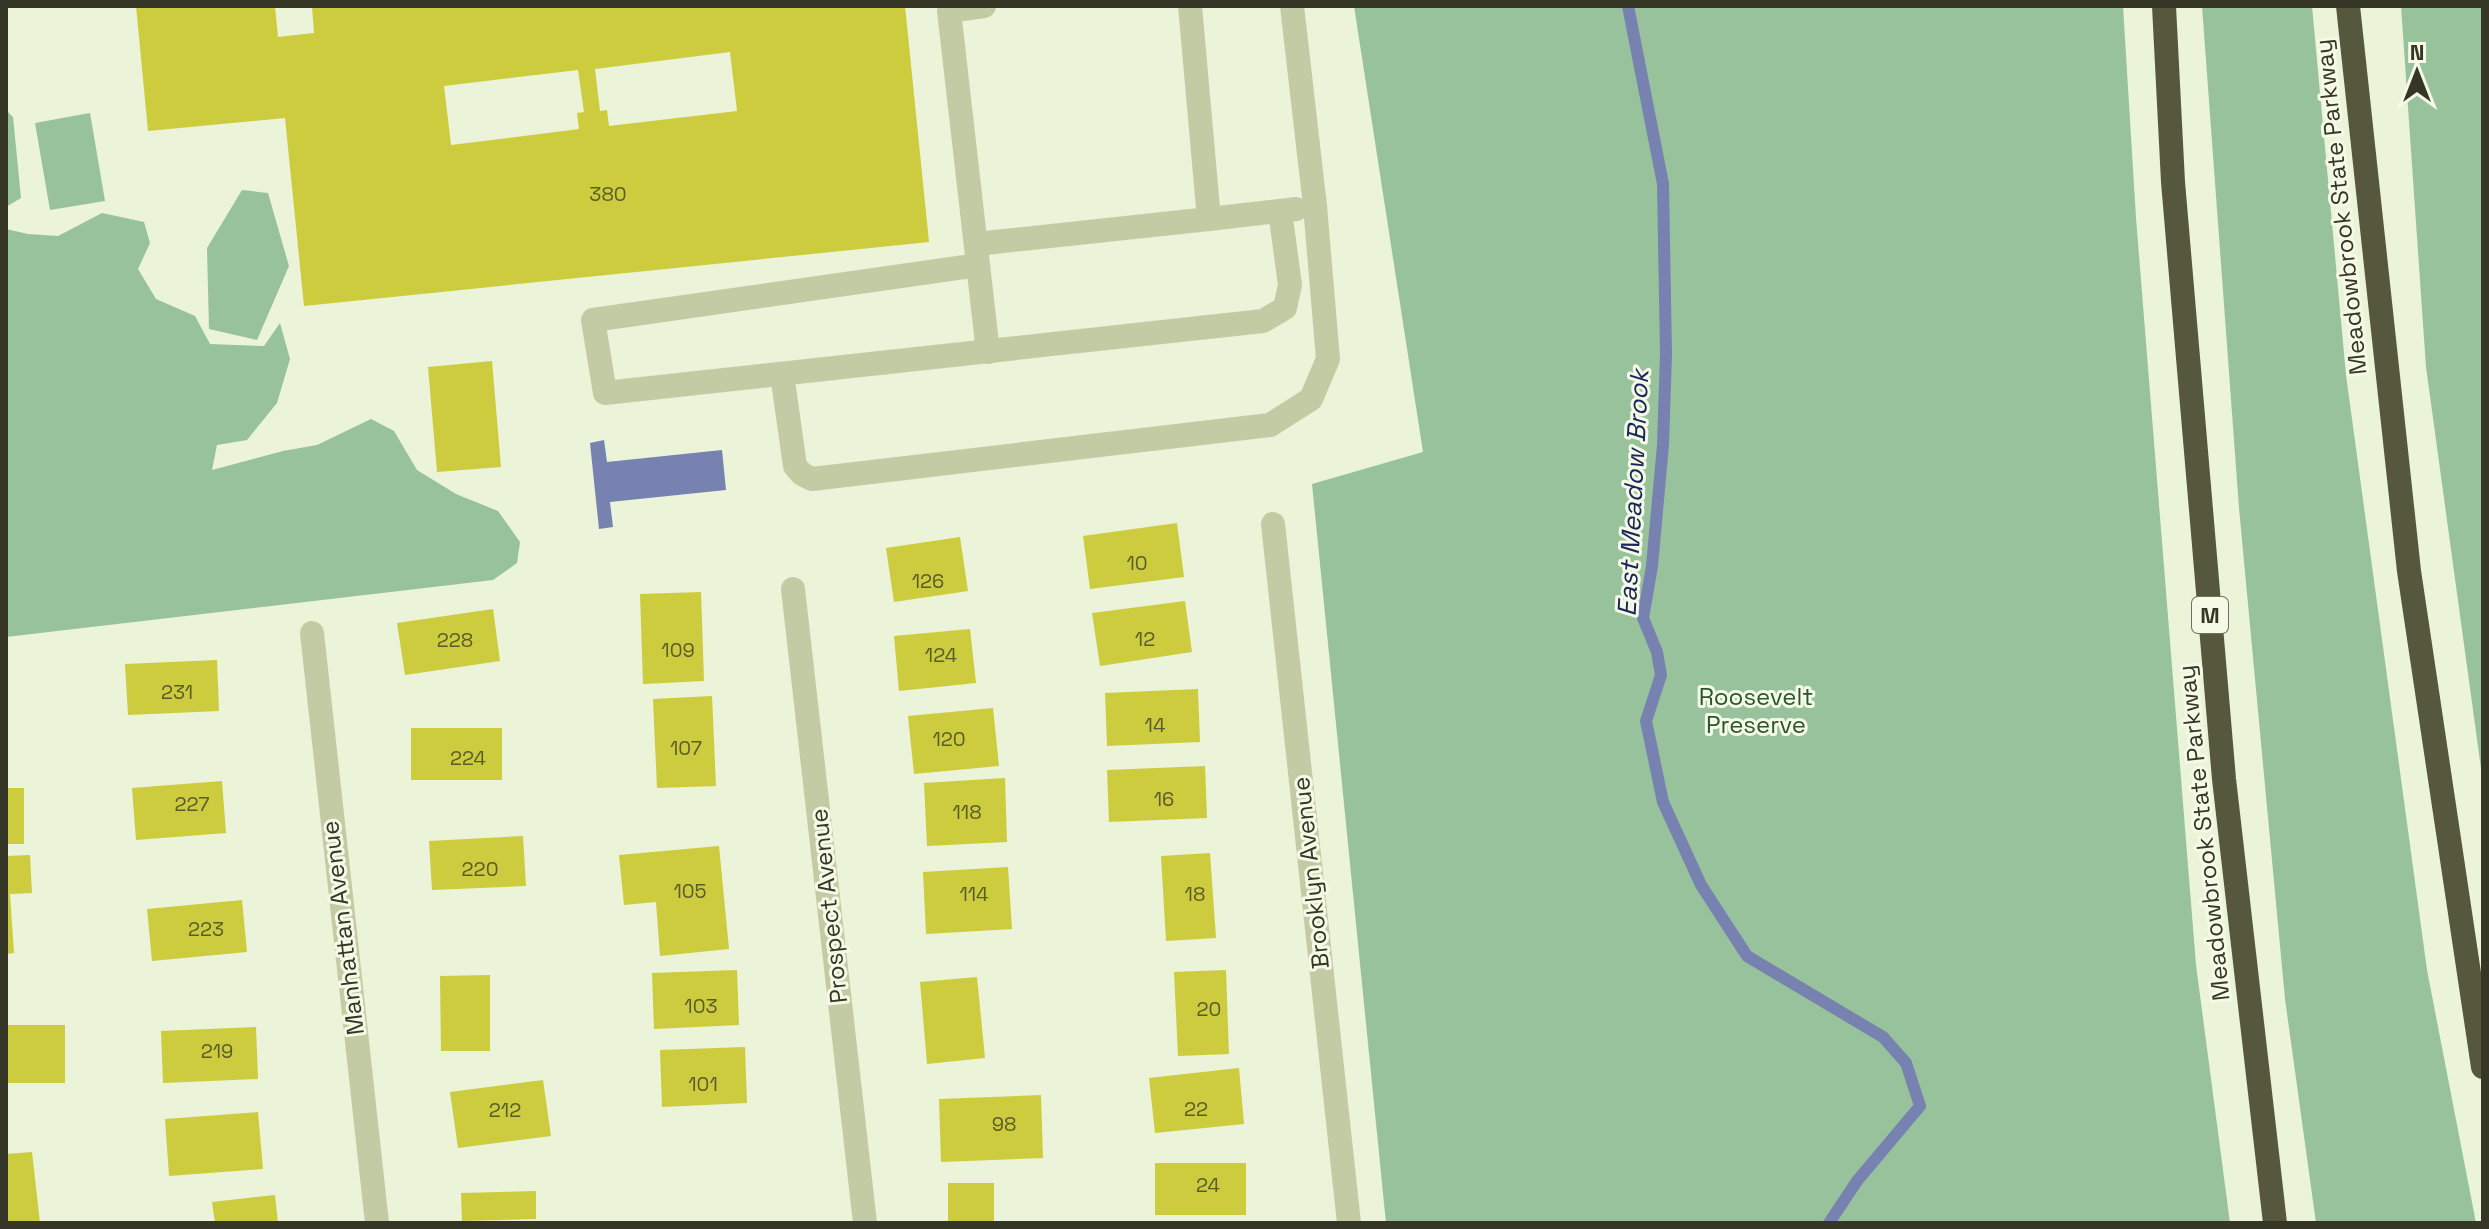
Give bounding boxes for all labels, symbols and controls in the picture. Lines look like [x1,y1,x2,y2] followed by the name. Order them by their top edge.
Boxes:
[2377,32,2457,112] north arrow
[2307,38,2374,376] street label: Meadowbrook State Parkway
[2410,38,2424,66] text: N
[589,181,627,207] house number: 380
[1610,366,1657,617] water label: East Meadow Brook
[1126,550,1148,576] house number: 10
[912,568,944,594] house number: 126
[2192,597,2228,633] road number: M
[1135,626,1155,652] house number: 12
[437,627,473,653] house number: 228
[661,637,695,663] house number: 109
[925,642,957,668] house number: 124
[2170,664,2237,1002] street label: Meadowbrook State Parkway
[161,679,193,705] house number: 231
[1699,681,1813,740] park label: Roosevelt Preserve
[1145,712,1165,738] house number: 14
[932,726,966,752] house number: 120
[670,735,702,761] house number: 107
[450,745,486,771] house number: 224
[1285,775,1336,971] street label: Brooklyn Avenue
[1154,786,1174,812] house number: 16
[174,791,210,817] house number: 227
[952,799,982,825] house number: 118
[803,807,854,1005] street label: Prospect Avenue
[314,819,371,1037] street label: Manhattan Avenue
[462,856,498,882] house number: 220
[673,878,707,904] house number: 105
[959,881,989,907] house number: 114
[1185,881,1205,907] house number: 18
[188,916,224,942] house number: 223
[684,993,718,1019] house number: 103
[1197,996,1221,1022] house number: 20
[201,1038,233,1064] house number: 219
[688,1071,718,1097] house number: 101
[1184,1096,1208,1122] house number: 22
[489,1097,521,1123] house number: 212
[992,1111,1016,1137] house number: 98
[1196,1172,1220,1198] house number: 24

